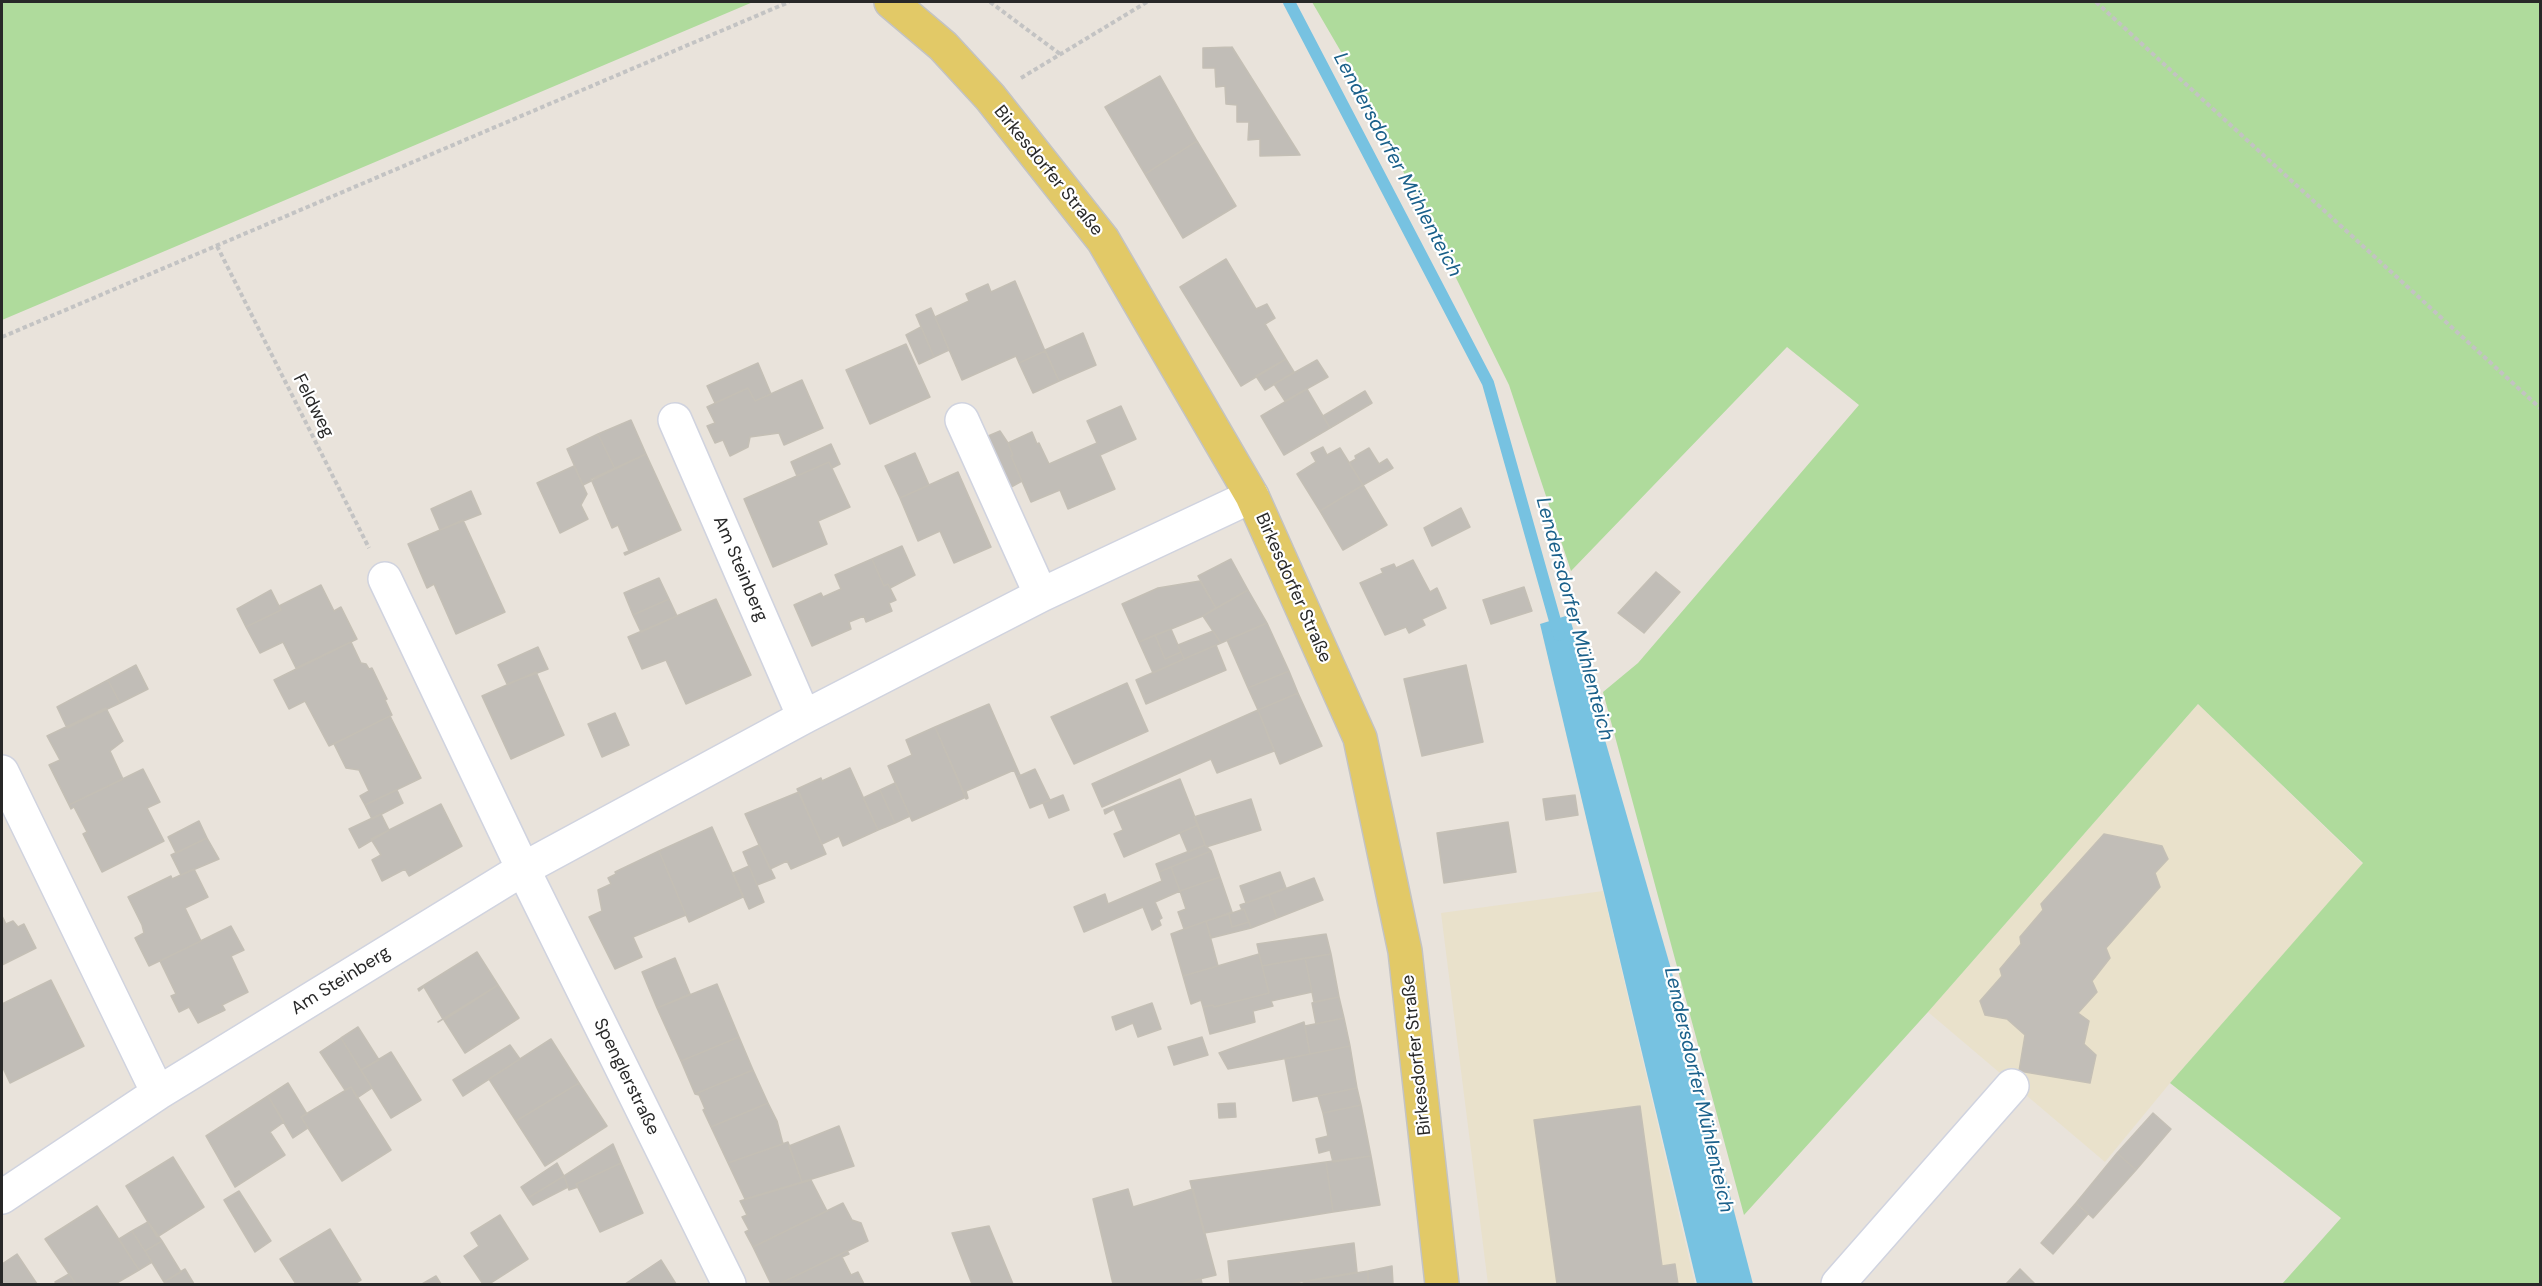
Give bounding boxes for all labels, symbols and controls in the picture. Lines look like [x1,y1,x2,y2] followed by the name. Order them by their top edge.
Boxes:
[1328,49,1466,281] water label: Lendersdorfer Mühlenteich
[989,101,1107,241] street label: Birkesdorfer Straße
[288,371,338,441] street label: Feldweg
[1530,495,1618,743] water label: Lendersdorfer Mühlenteich
[1250,510,1336,666] street label: Birkesdorfer Straße
[708,513,772,625] street label: Am Steinberg
[287,942,395,1020] street label: Am Steinberg
[1658,965,1738,1215] water label: Lendersdorfer Mühlenteich
[1398,974,1436,1136] street label: Birkesdorfer Straße
[588,1015,664,1139] street label: Spenglerstraße

